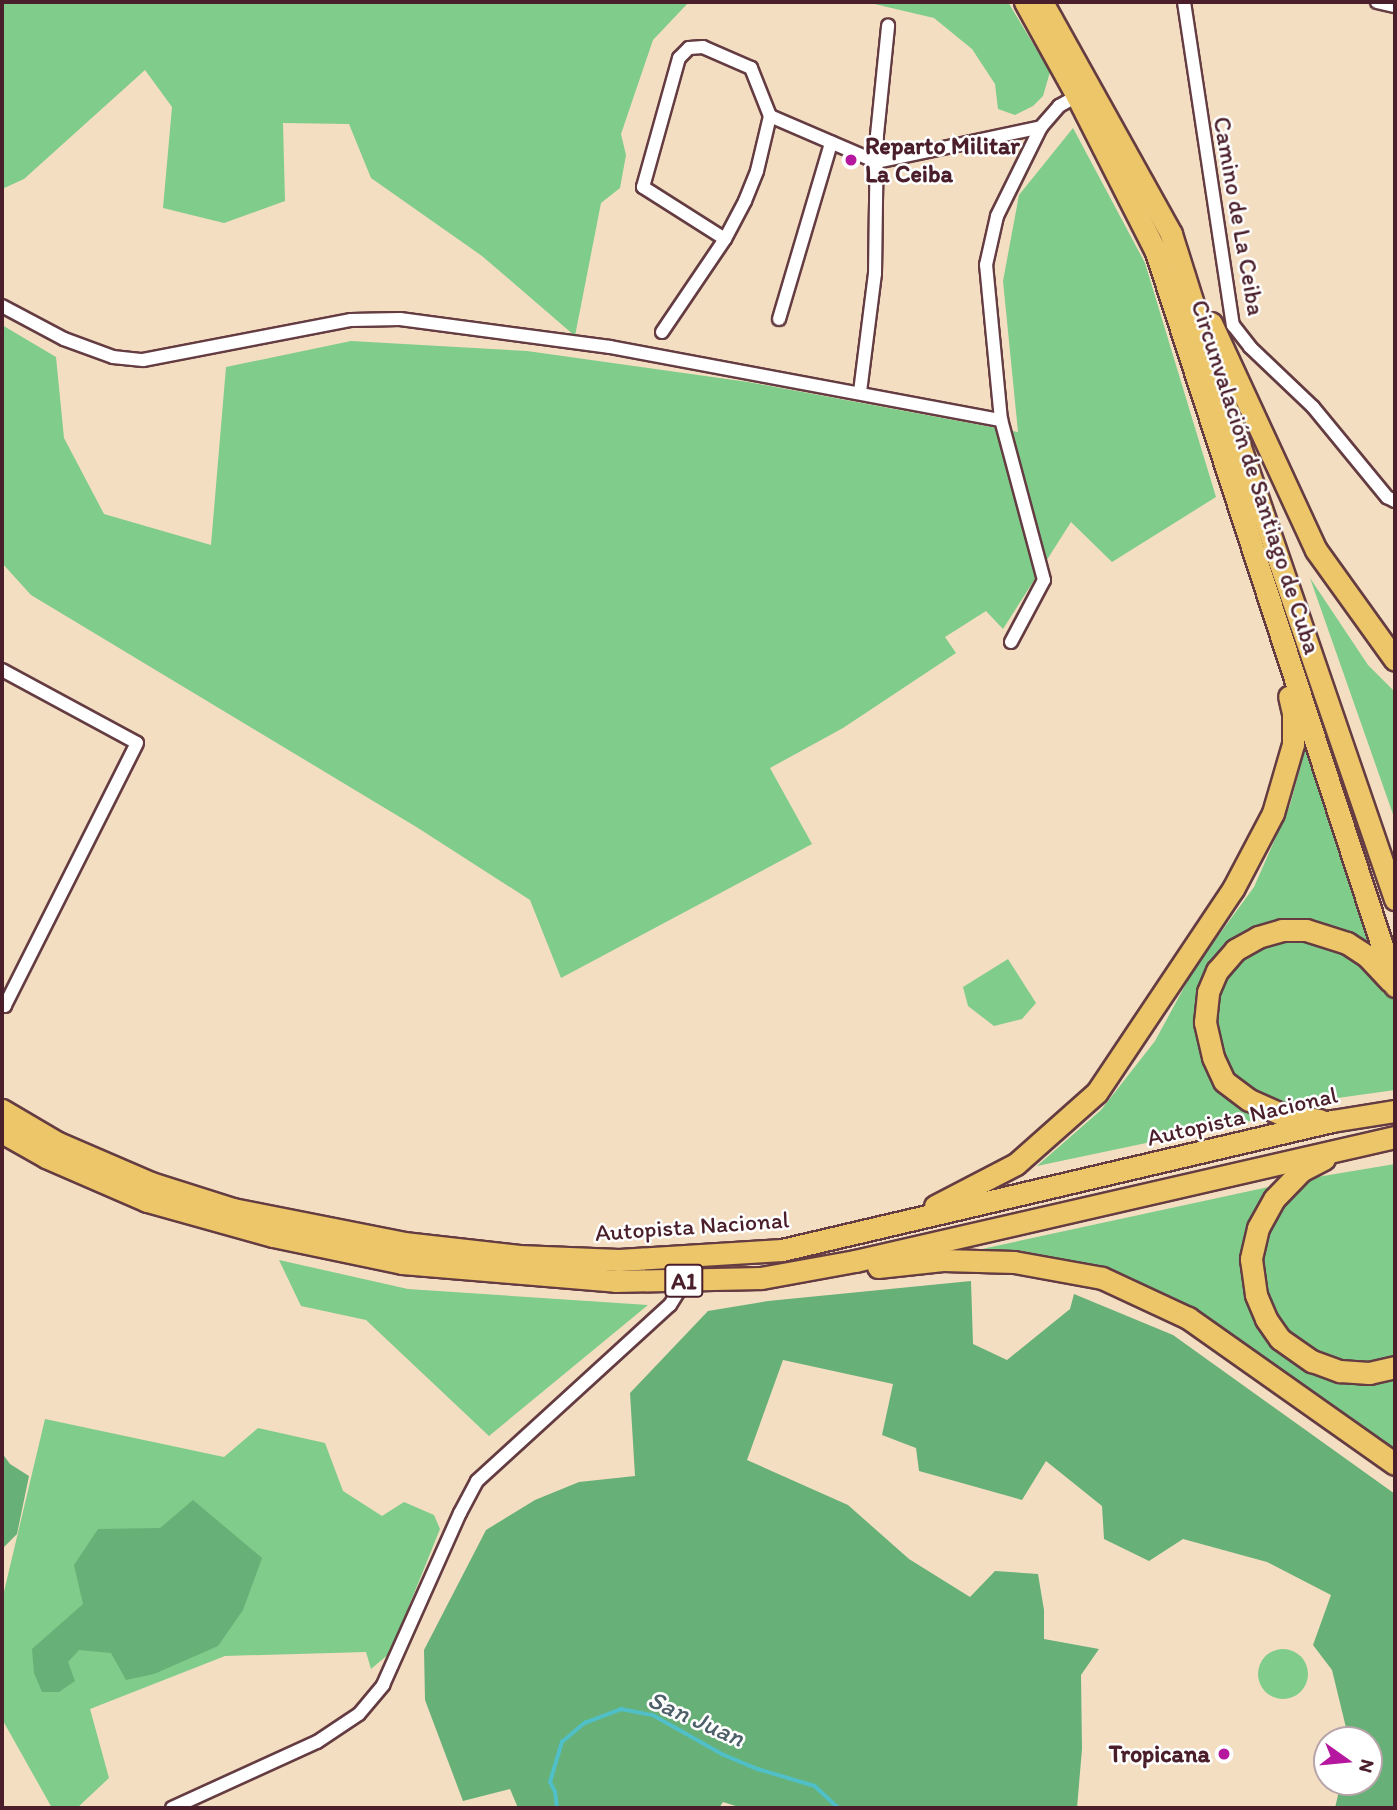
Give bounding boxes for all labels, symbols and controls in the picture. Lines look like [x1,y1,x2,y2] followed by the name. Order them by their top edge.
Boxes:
[1207,114,1271,318] street label: Camino de La Ceiba
[865,132,1020,188] place label: Reparto Militar La Ceiba
[843,152,859,168] marker: Reparto Militar La Ceiba
[1185,297,1327,657] street label: Circunvalación de Santiago de Cuba
[1143,1080,1341,1152] street label: Autopista Nacional
[593,1205,791,1247] street label: Autopista Nacional
[663,1262,705,1300] road number: A1
[643,1684,749,1754] water label: San Juan
[1313,1726,1383,1796] north arrow
[1109,1740,1210,1768] place label: Tropicana
[1216,1746,1232,1762] marker: Tropicana
[1354,1757,1380,1775] text: N

